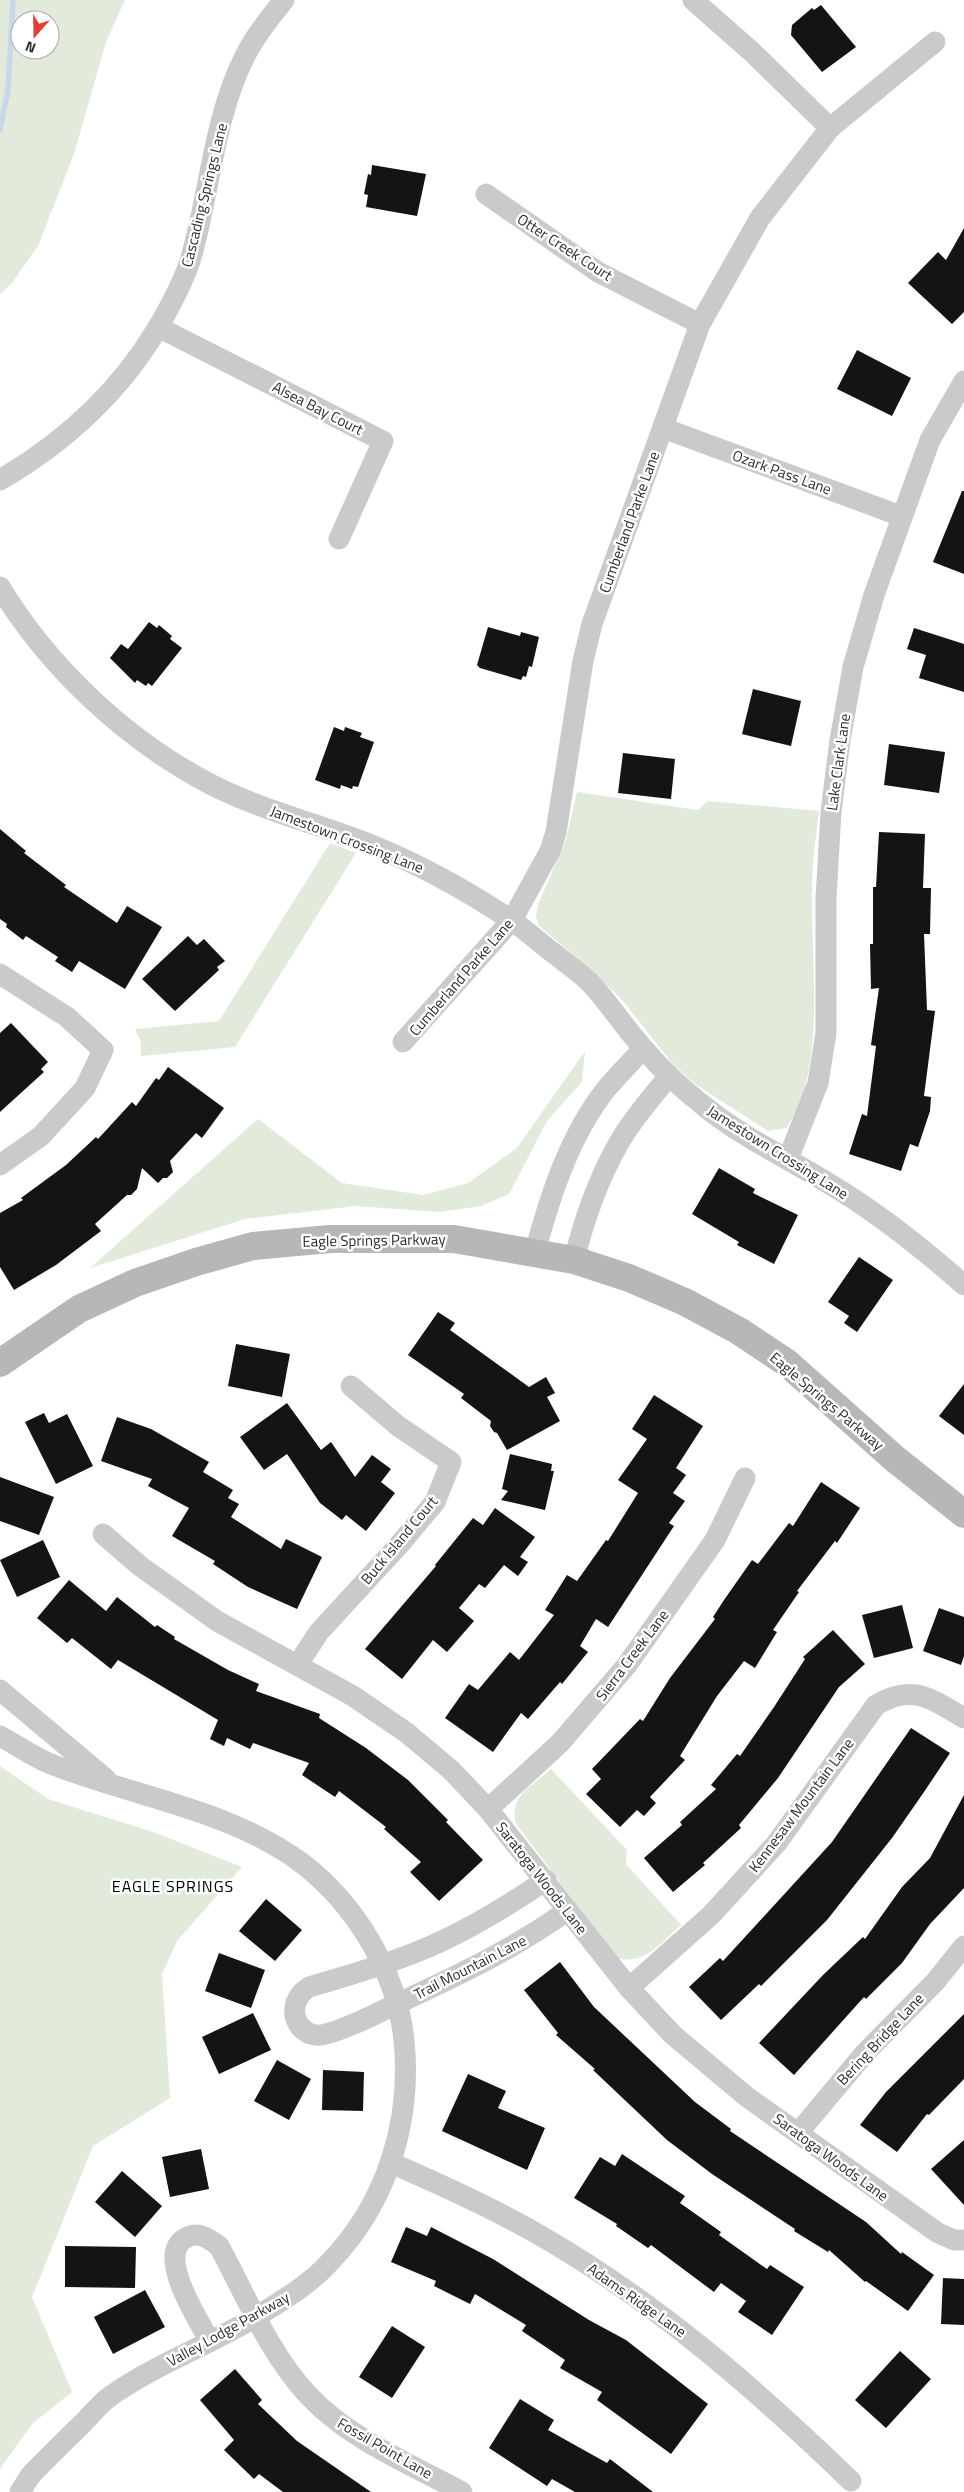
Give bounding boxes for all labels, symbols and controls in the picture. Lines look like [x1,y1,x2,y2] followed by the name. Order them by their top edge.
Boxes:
[10,10,60,60] north arrow
[22,36,39,59] text: N
[175,120,233,270] street label: Cascading Springs Lane
[513,208,618,287] street label: Otter Creek Court
[269,375,368,441] street label: Alsea Bay Court
[729,443,835,501] street label: Ozark Pass Lane
[593,448,665,596] street label: Cumberland Parke Lane
[820,712,856,812] street label: Lake Clark Lane
[267,799,427,879] street label: Jamestown Crossing Lane
[403,913,519,1041] street label: Cumberland Parke Lane
[703,1099,853,1205] street label: Jamestown Crossing Lane
[302,1227,446,1253] street label: Eagle Springs Parkway
[765,1346,889,1456] street label: Eagle Springs Parkway
[355,1490,443,1589] street label: Buck Island Court
[590,1604,674,1706] street label: Sierra Creek Lane
[743,1733,859,1877] street label: Kennesaw Mountain Lane
[491,1817,593,1939] street label: Saratoga Woods Lane
[112,1874,234,1898] district label: EAGLE SPRINGS
[410,1929,530,2005] street label: Trail Mountain Lane
[831,1988,929,2090] street label: Bering Bridge Lane
[769,2107,893,2207] street label: Saratoga Woods Lane
[583,2257,691,2343] street label: Adams Ridge Lane
[162,2286,294,2372] street label: Valley Lodge Parkway
[333,2411,437,2485] street label: Fossil Point Lane

